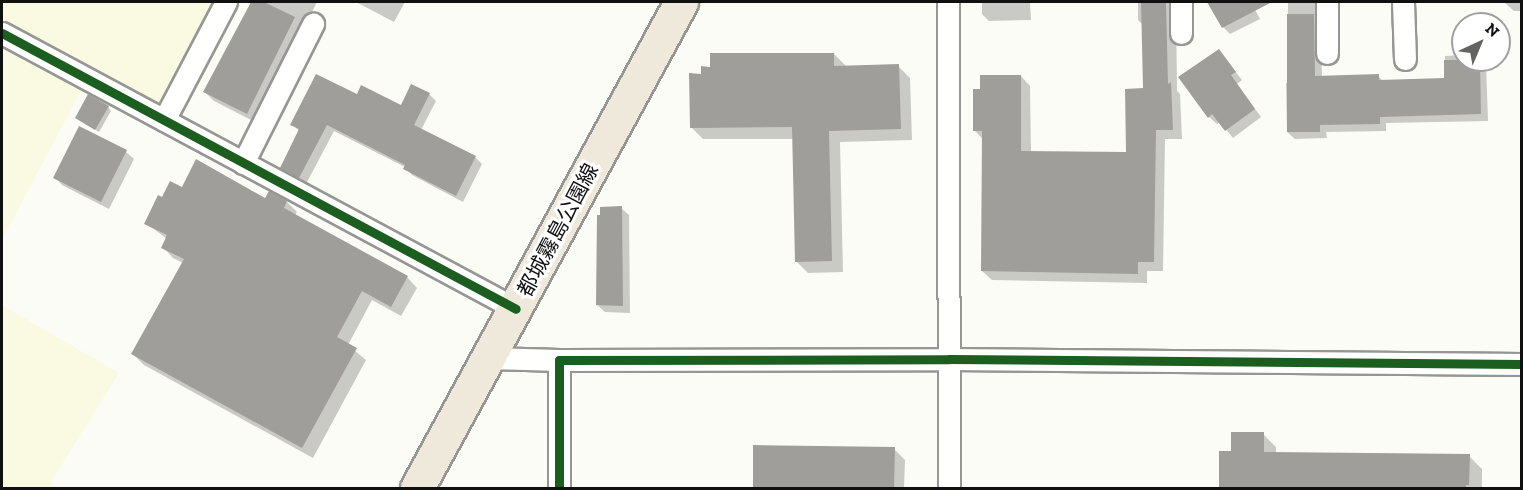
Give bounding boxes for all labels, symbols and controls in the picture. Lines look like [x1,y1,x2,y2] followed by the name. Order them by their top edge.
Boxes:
[1451,12,1511,72] north arrow
[1481,19,1503,41] text: N
[512,159,604,301] street label: 都城霧島公園線

